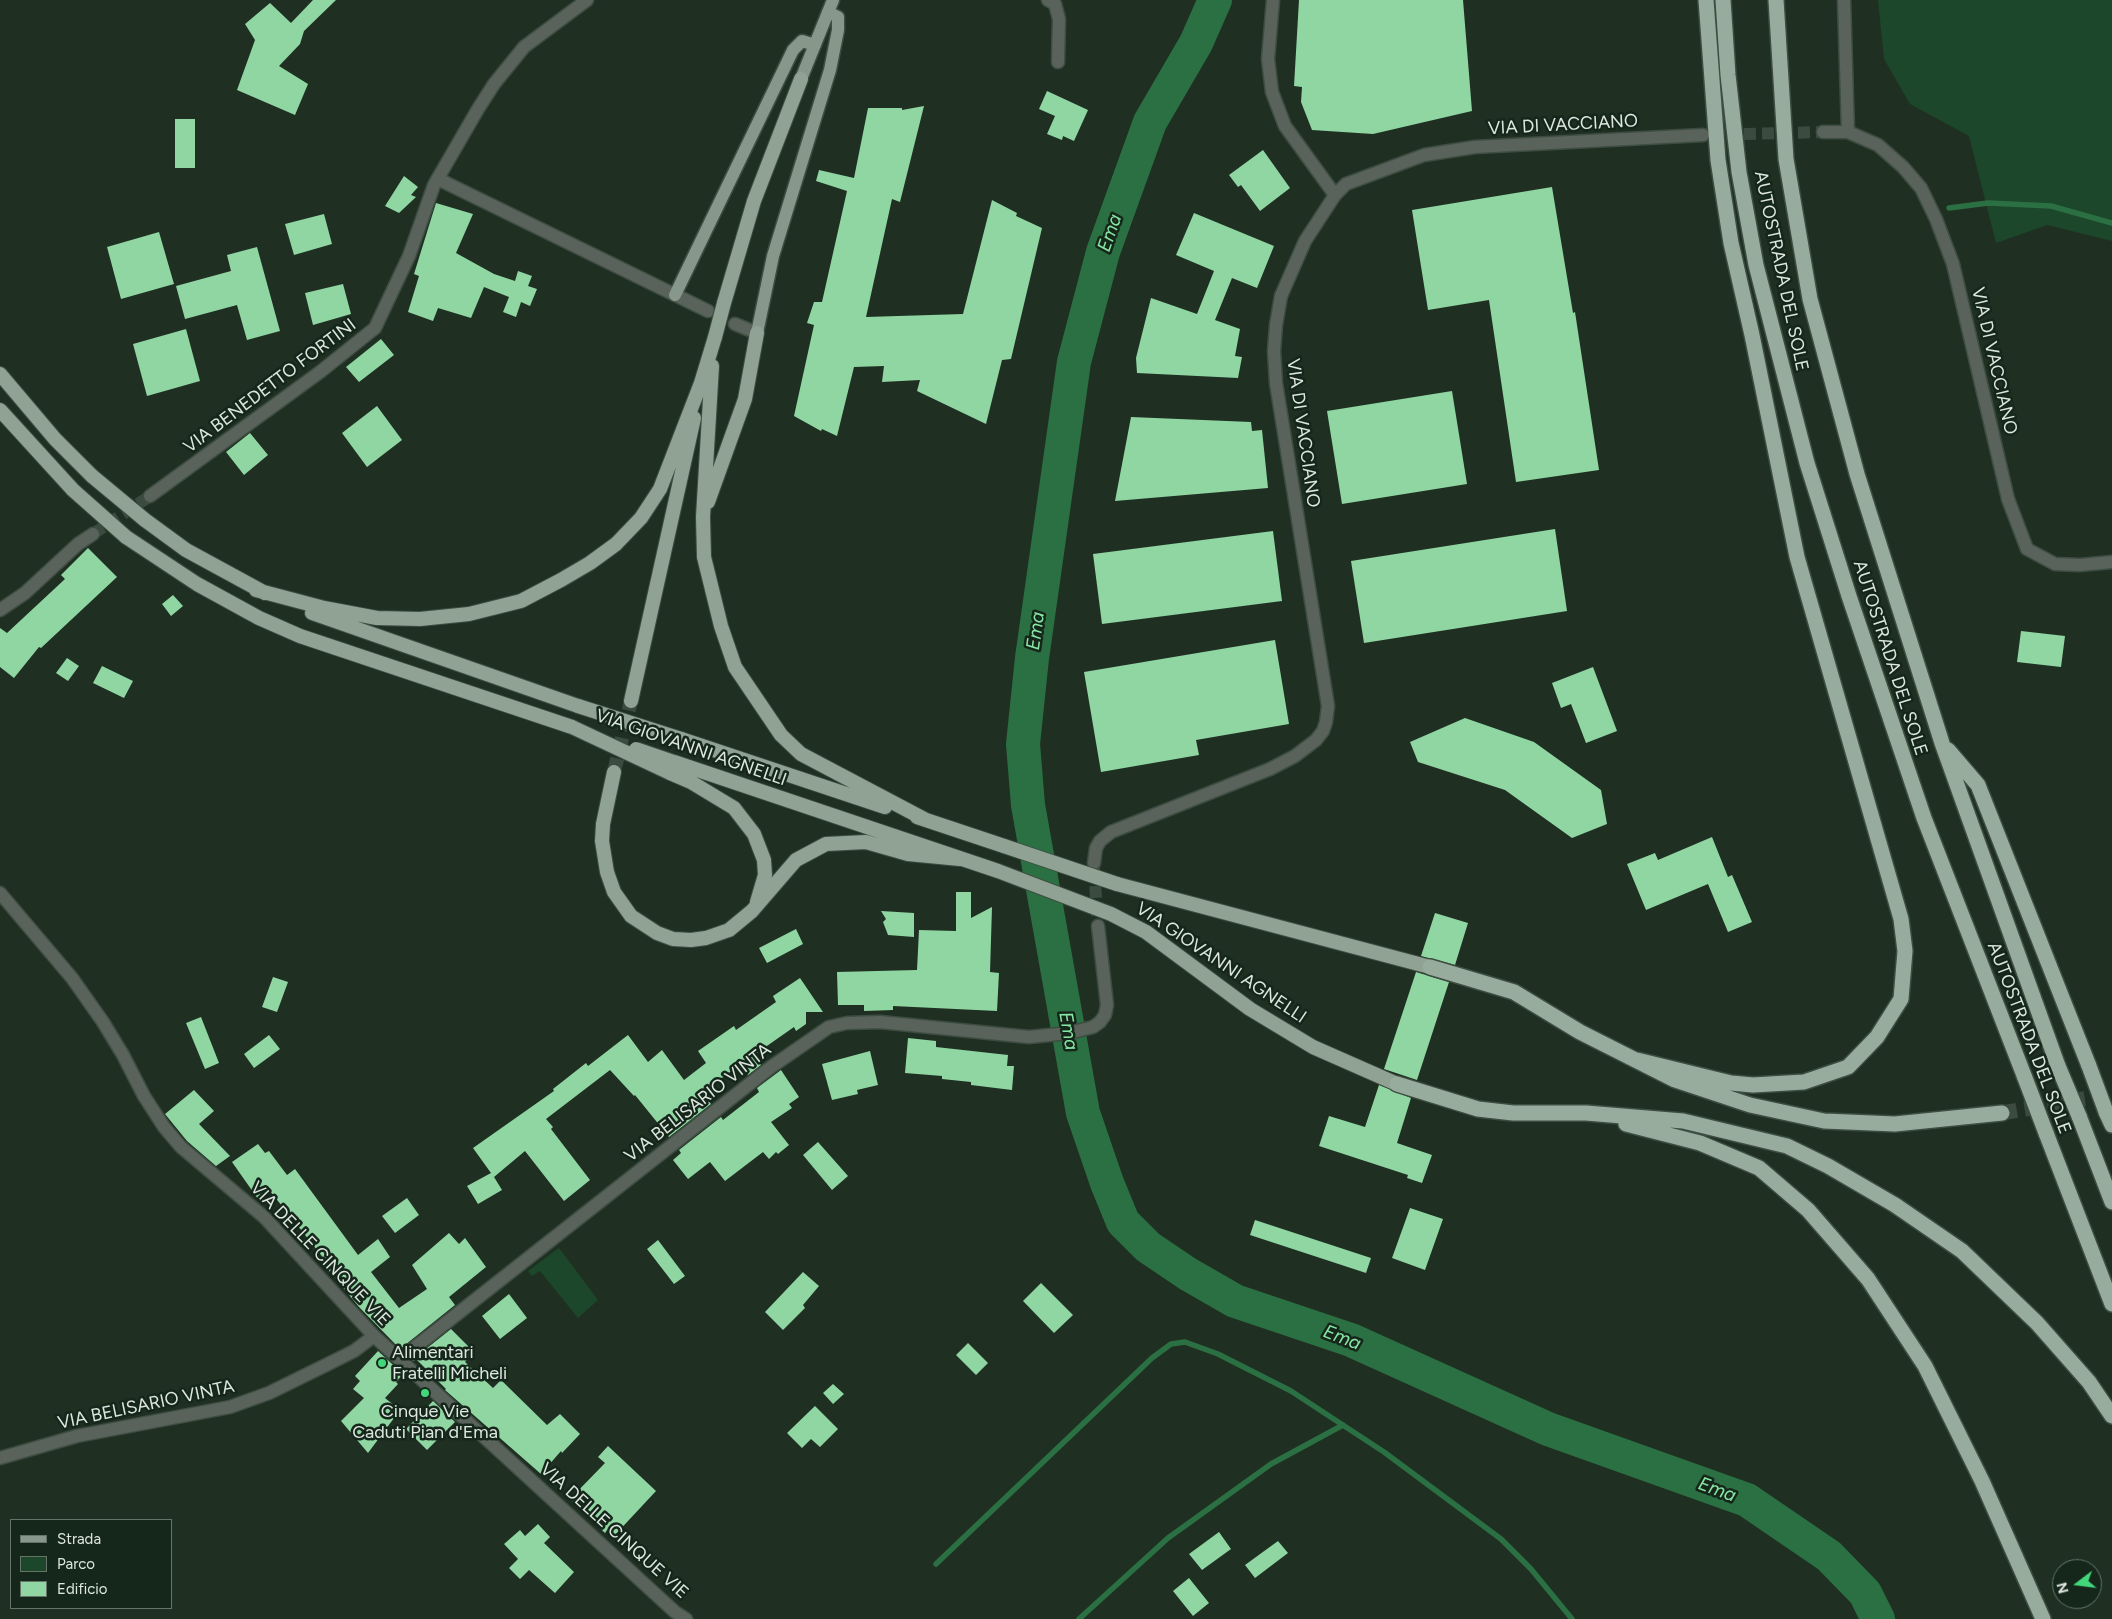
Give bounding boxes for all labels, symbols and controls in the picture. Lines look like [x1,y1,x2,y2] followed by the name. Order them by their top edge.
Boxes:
[1487,110,1639,140] street label: VIA DI VACCIANO
[1749,169,1813,373] street label: AUTOSTRADA DEL SOLE
[1093,211,1127,255] water label: Ema
[1967,285,2021,437] street label: VIA DI VACCIANO
[180,314,360,458] street label: VIA BENEDETTO FORTINI
[1282,357,1324,509] street label: VIA DI VACCIANO
[1848,558,1932,758] street label: AUTOSTRADA DEL SOLE
[1022,610,1050,652] water label: Ema
[593,705,789,791] street label: VIA GIOVANNI AGNELLI
[1132,898,1310,1028] street label: VIA GIOVANNI AGNELLI
[1982,939,2076,1137] street label: AUTOSTRADA DEL SOLE
[1053,1010,1083,1052] water label: Ema
[620,1039,776,1167] street label: VIA BELISARIO VINTA
[245,1177,395,1331] street label: VIA DELLE CINQUE VIE
[1320,1320,1364,1356] water label: Ema
[392,1342,507,1385] place label: Alimentari Fratelli Micheli
[376,1357,388,1369] marker: Alimentari Fratelli Micheli
[56,1376,236,1434] street label: VIA BELISARIO VINTA
[419,1387,431,1399] marker: Cinque Vie Caduti Pian d'Ema
[352,1401,498,1444] place label: Cinque Vie Caduti Pian d'Ema
[535,1459,693,1603] street label: VIA DELLE CINQUE VIE
[1695,1473,1739,1507] water label: Ema
[10,1519,172,1609] legend
[57,1530,101,1548] text: Strada
[57,1555,95,1573] text: Parco
[2052,1559,2102,1609] north arrow
[57,1580,107,1598] text: Edificio
[2053,1580,2073,1595] text: N

